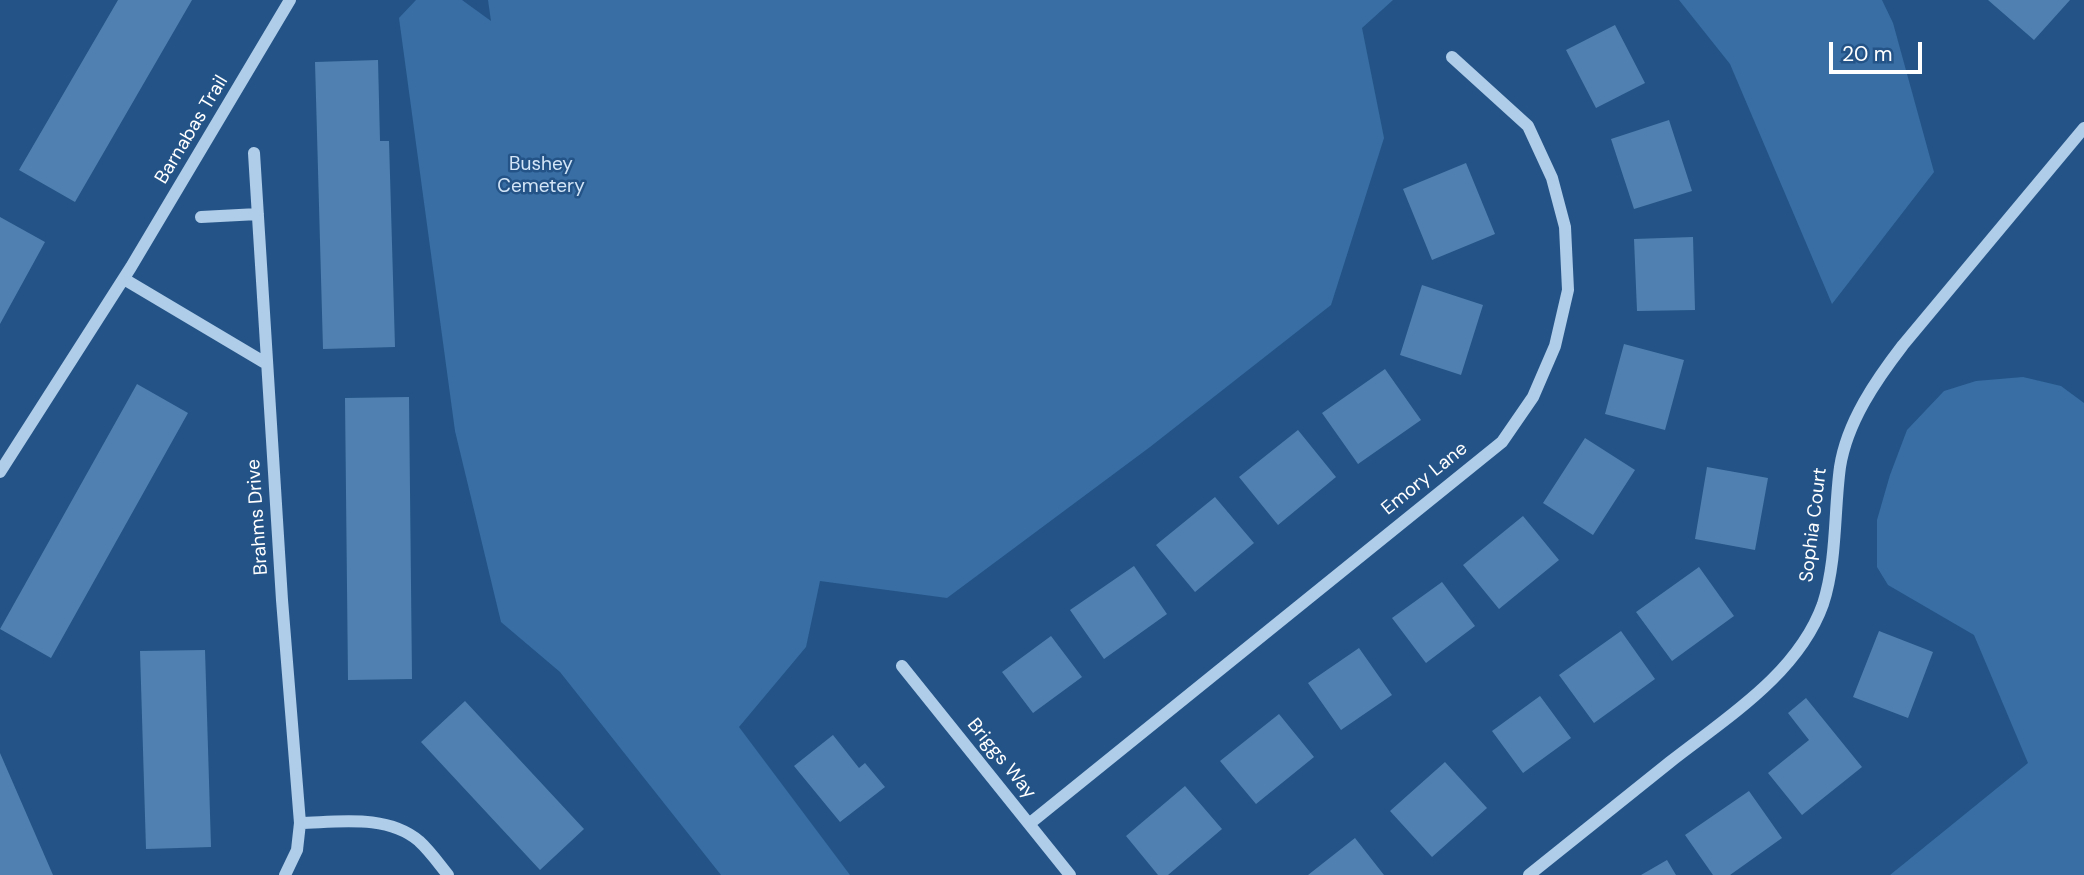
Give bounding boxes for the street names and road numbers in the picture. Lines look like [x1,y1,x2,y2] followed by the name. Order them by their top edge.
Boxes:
[151,72,233,188] street label: Barnabas Trail
[1378,438,1472,520] street label: Emory Lane
[243,458,273,576] street label: Brahms Drive
[1796,466,1832,584] street label: Sophia Court
[962,714,1040,804] street label: Briggs Way

